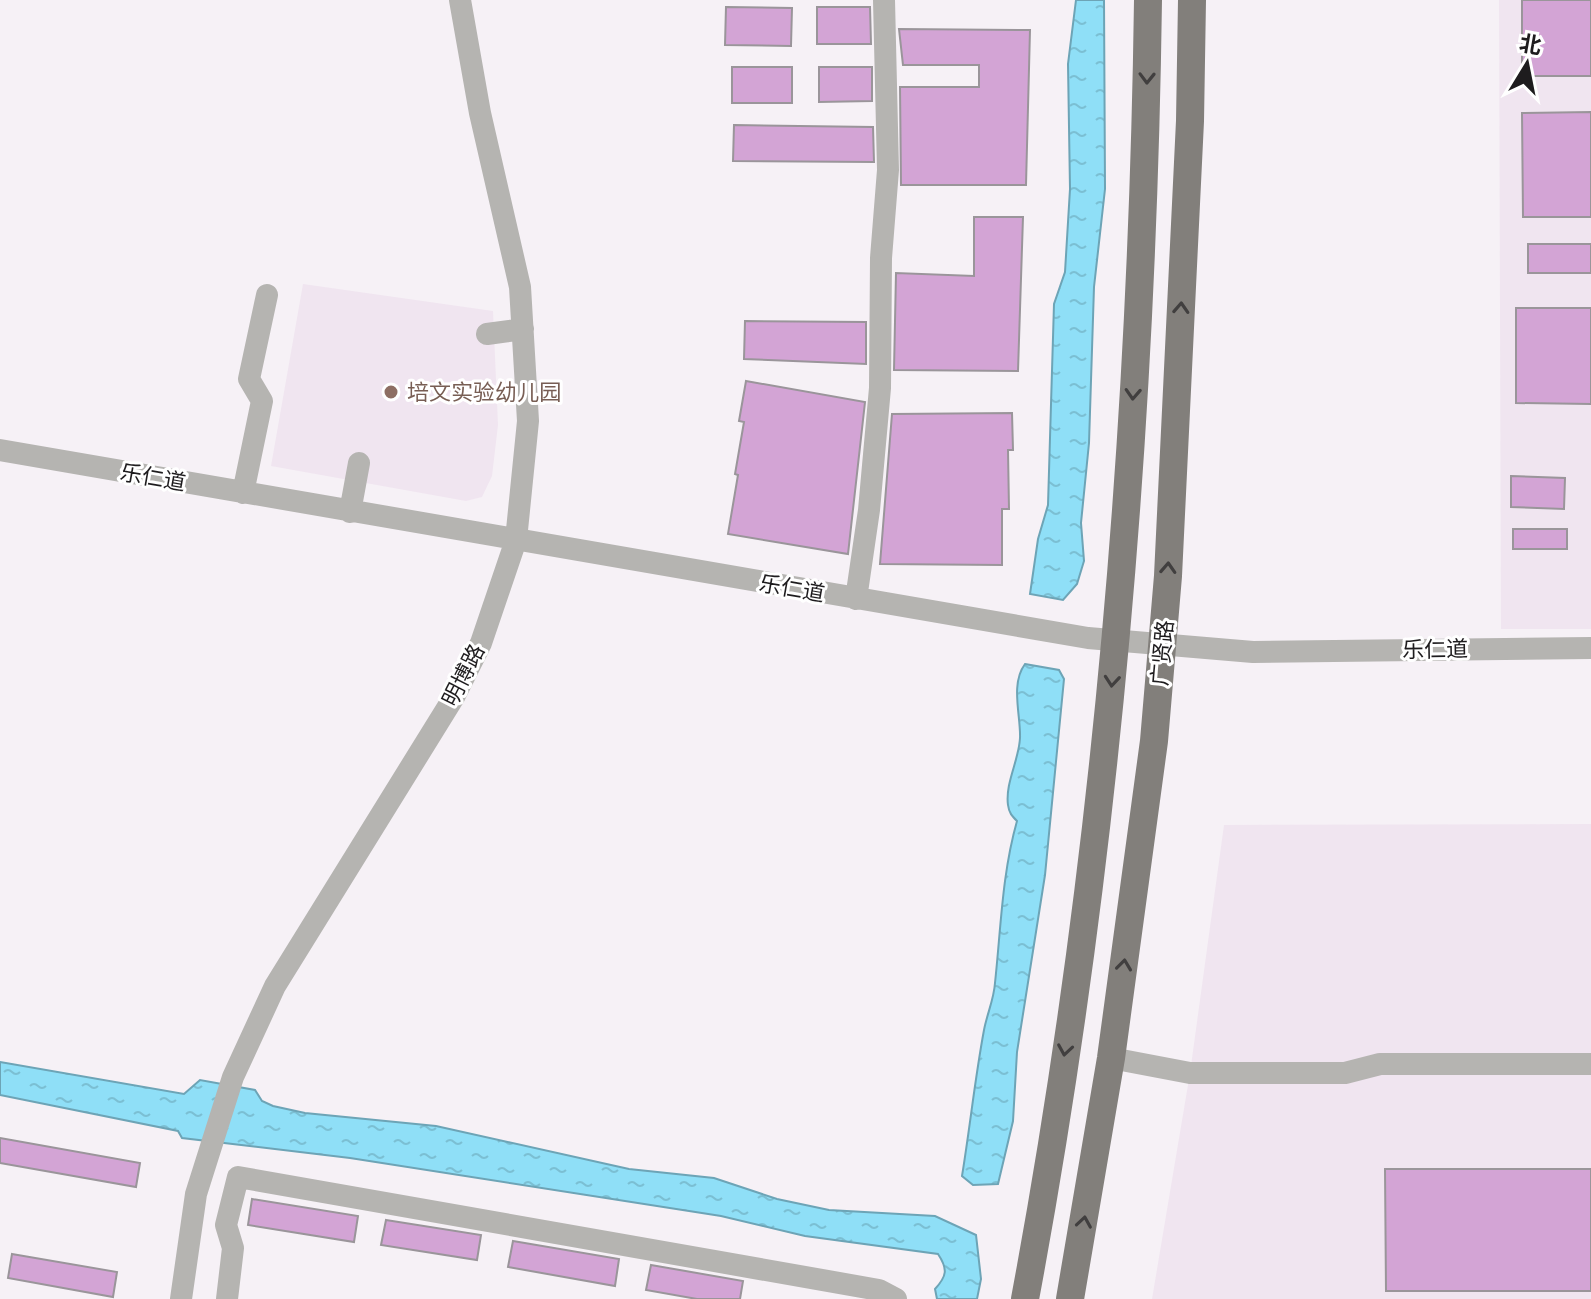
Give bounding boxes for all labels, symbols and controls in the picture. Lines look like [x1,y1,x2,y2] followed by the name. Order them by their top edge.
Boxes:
[1487,24,1567,104] north arrow
[1517,31,1543,59] text: 北
[1138,72,1156,85] one-way arrow
[1172,301,1189,314] one-way arrow
[407,380,561,405] place label: 培文实验幼儿园
[382,383,400,401] marker: 培文实验幼儿园
[1125,388,1142,401] one-way arrow
[118,459,188,496] street label: 乐仁道
[1160,561,1177,574] one-way arrow
[757,570,827,607] street label: 乐仁道
[1147,619,1178,687] street label: 广贤路
[1402,636,1468,663] street label: 乐仁道
[437,640,490,710] street label: 明博路
[1104,675,1121,688] one-way arrow
[1115,959,1132,972] one-way arrow
[1057,1043,1074,1057] one-way arrow
[1075,1216,1092,1229] one-way arrow

